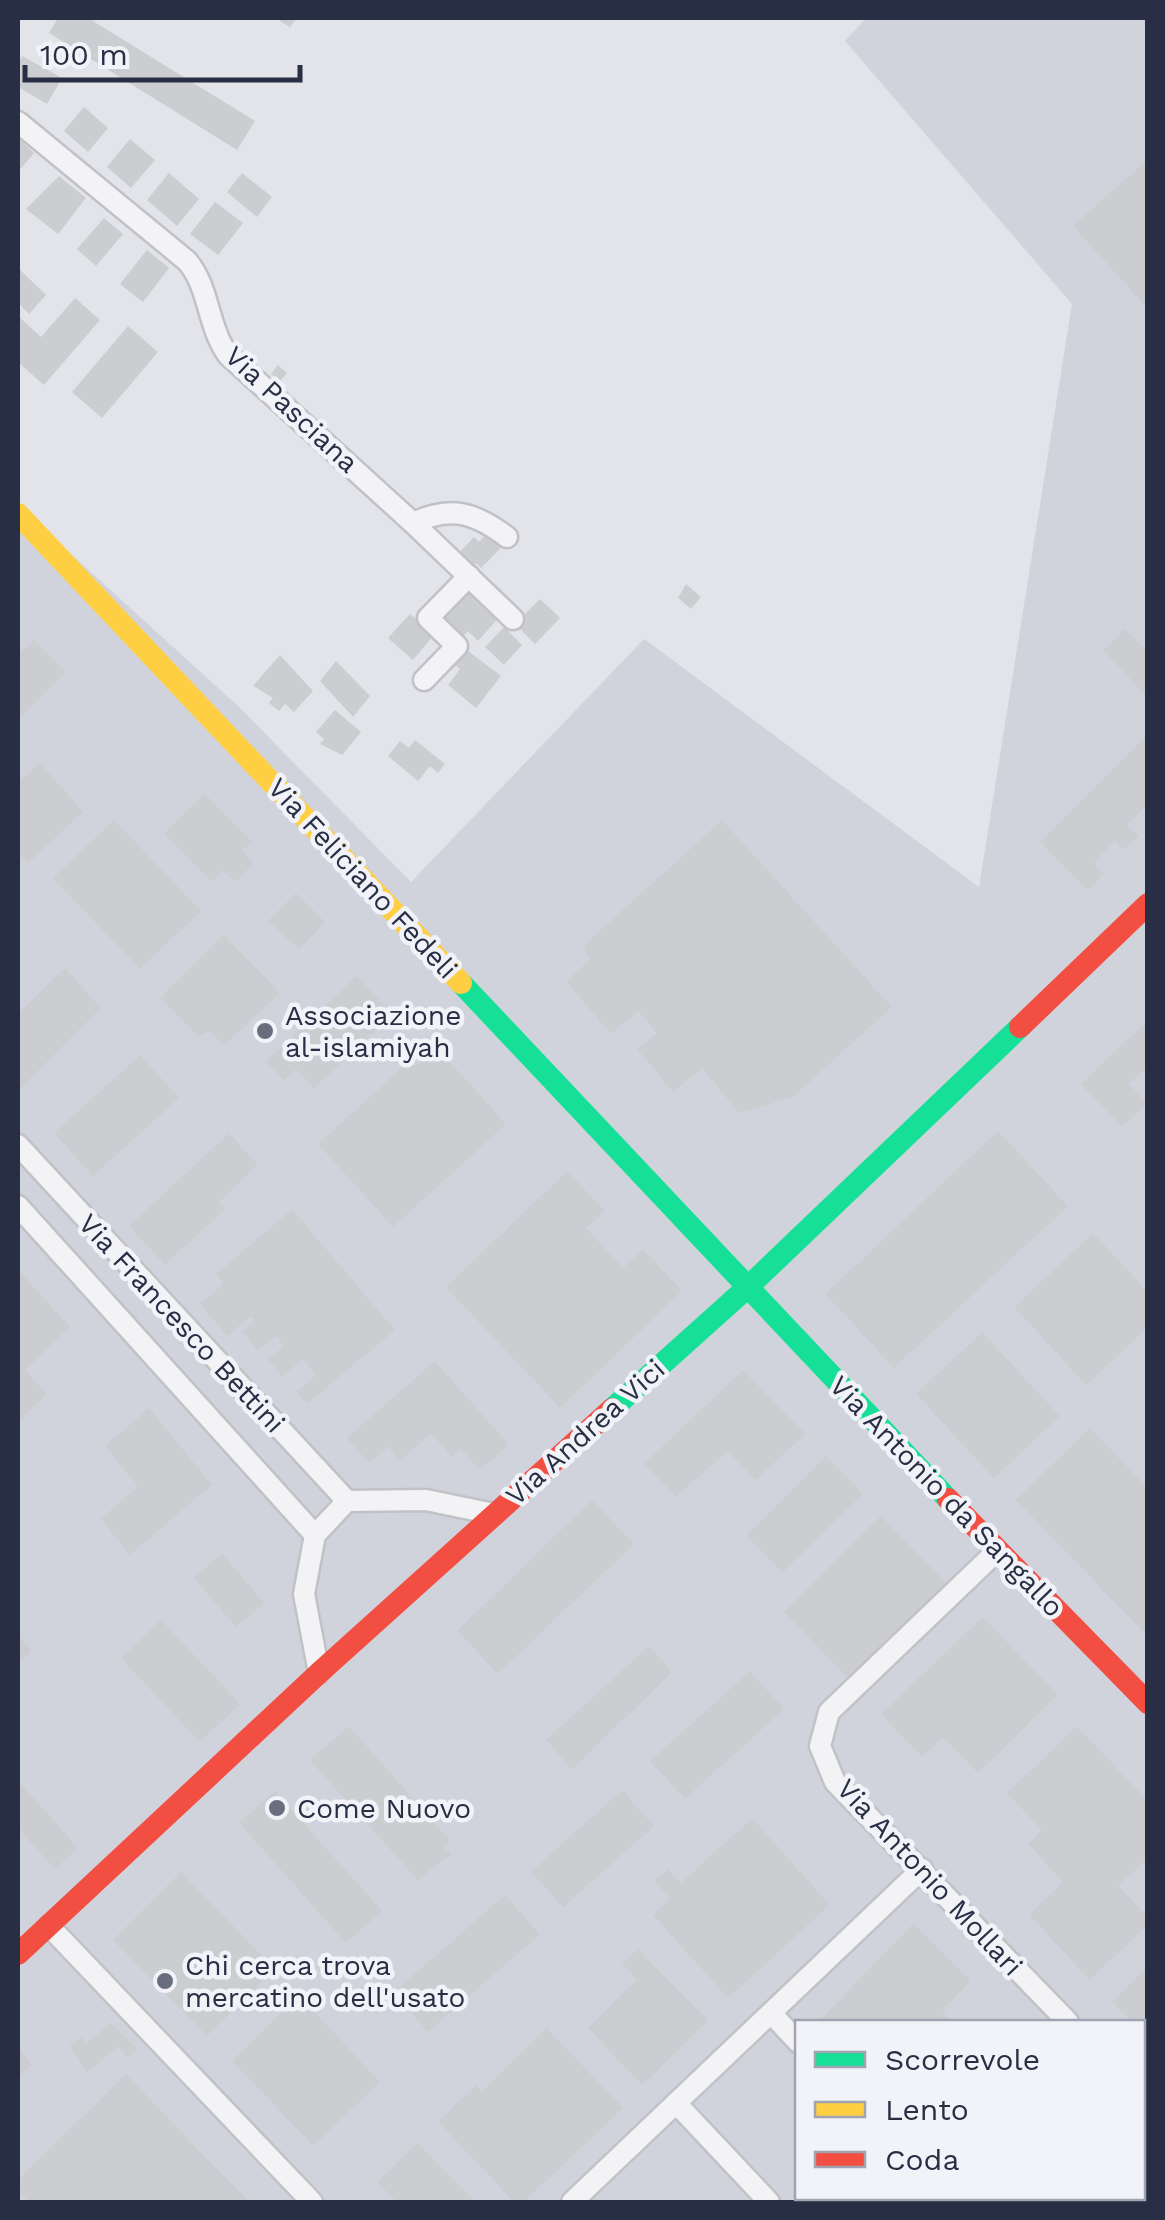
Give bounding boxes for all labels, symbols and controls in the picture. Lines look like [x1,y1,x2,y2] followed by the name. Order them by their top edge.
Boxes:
[25,20,300,82] scale bar
[40,37,128,72] text: 100 m
[218,339,365,480] street label: Via Pasciana
[261,771,464,985] street label: Via Feliciano Fedeli
[285,999,461,1064] place label: Associazione al-islamiyah
[254,1020,276,1042] marker: Associazione al-islamiyah
[72,1207,292,1440] street label: Via Francesco Bettini
[499,1352,672,1512] street label: Via Andrea Vici
[823,1369,1070,1624] street label: Via Antonio da Sangallo
[830,1772,1029,1983] street label: Via Antonio Mollari
[297,1792,471,1825] place label: Come Nuovo
[266,1797,288,1819] marker: Come Nuovo
[185,1949,465,2014] place label: Chi cerca trova mercatino dell'usato
[154,1970,176,1992] marker: Chi cerca trova mercatino dell'usato
[795,2020,1145,2200] legend
[885,2042,1040,2077] text: Scorrevole
[885,2092,969,2127] text: Lento
[885,2142,959,2177] text: Coda

